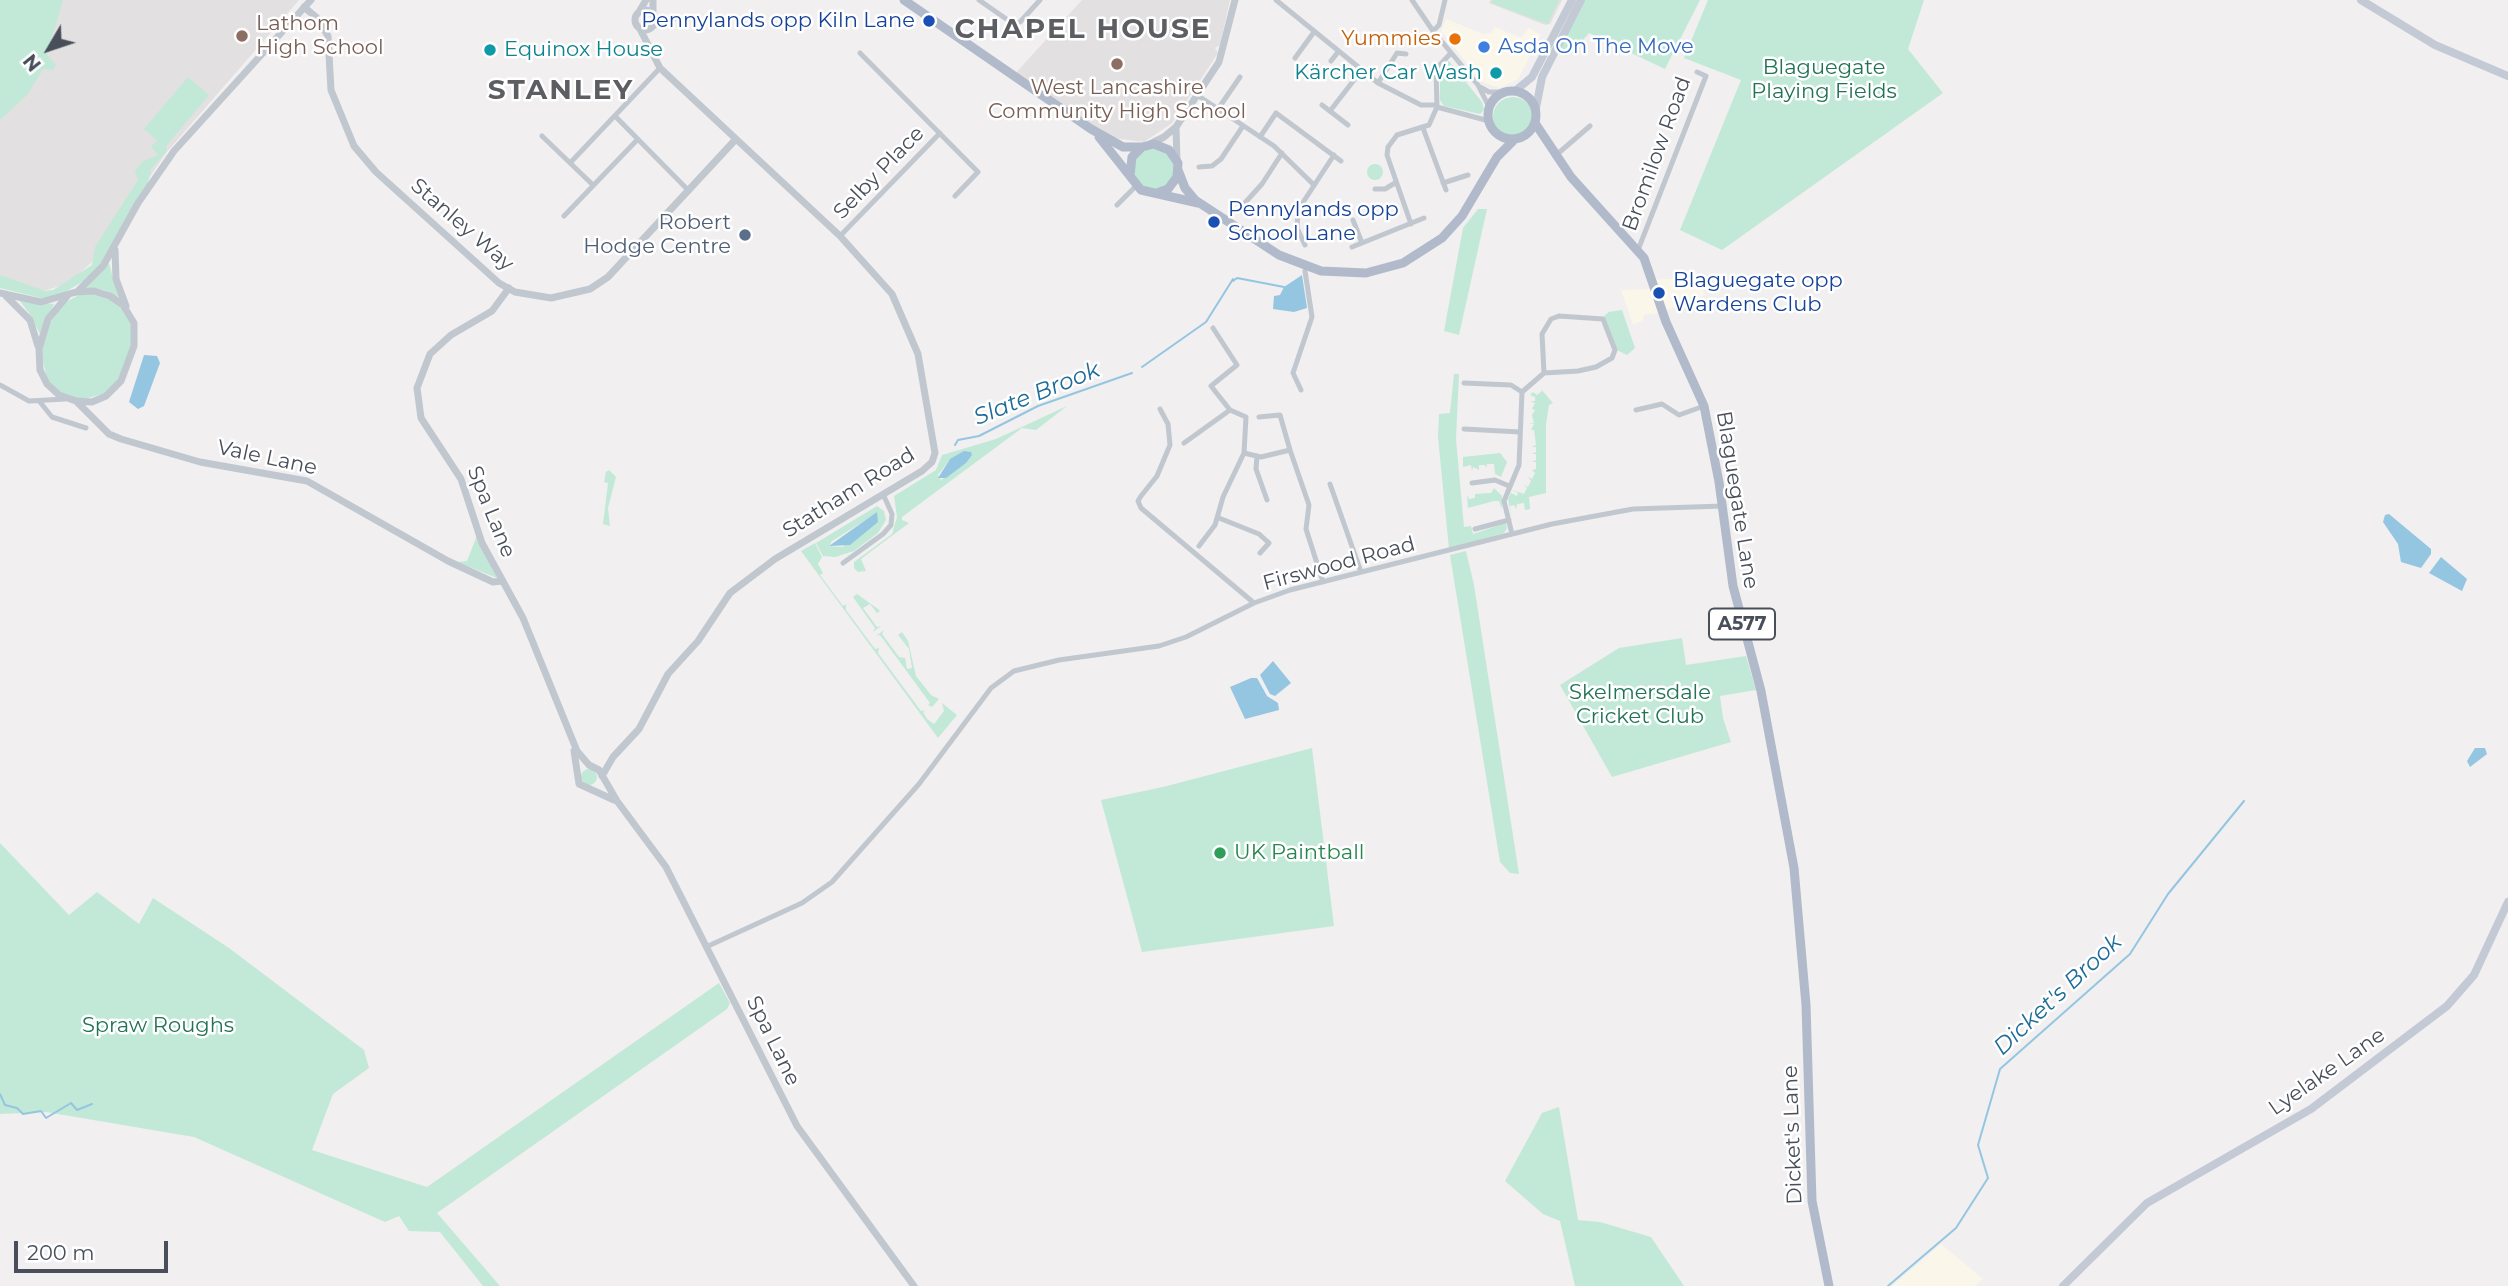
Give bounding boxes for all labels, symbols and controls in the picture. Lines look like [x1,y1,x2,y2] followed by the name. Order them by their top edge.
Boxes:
[641,8,915,34] place label: Pennylands opp Kiln Lane
[256,11,384,61] place label: Lathom High School
[921,13,937,29] marker: Pennylands opp Kiln Lane
[956,13,1210,47] district label: CHAPEL HOUSE
[14,14,84,84] north arrow
[1341,26,1441,52] place label: Yummies
[234,28,250,44] marker: Lathom High School
[1447,31,1463,47] marker: Yummies
[1498,34,1694,60] place label: Asda On The Move
[504,37,663,63] place label: Equinox House
[1476,39,1492,55] marker: Asda On The Move
[482,42,498,58] marker: Equinox House
[19,49,46,76] text: N
[1751,55,1897,105] park label: Blaguegate Playing Fields
[1109,56,1125,72] marker: West Lancashire Community High School
[1294,60,1482,86] place label: Kärcher Car Wash
[1488,65,1504,81] marker: Kärcher Car Wash
[1617,73,1697,235] street label: Bromilow Road
[489,74,633,108] district label: STANLEY
[988,75,1246,125] place label: West Lancashire Community High School
[828,121,930,225] street label: Selby Place
[405,173,519,277] street label: Stanley Way
[1228,197,1399,247] place label: Pennylands opp School Lane
[583,210,731,260] place label: Robert Hodge Centre
[1206,214,1222,230] marker: Pennylands opp School Lane
[737,227,753,243] marker: Robert Hodge Centre
[1673,268,1843,318] place label: Blaguegate opp Wardens Club
[1651,285,1667,301] marker: Blaguegate opp Wardens Club
[970,356,1104,432] water label: Slate Brook
[1710,409,1764,591] street label: Blaguegate Lane
[215,435,319,481] street label: Vale Lane
[778,442,920,544] street label: Statham Road
[461,462,521,562] street label: Spa Lane
[1260,532,1418,596] street label: Firswood Road
[1709,608,1775,639] road number: A577
[1569,680,1711,730] park label: Skelmersdale Cricket Club
[1234,840,1364,866] place label: UK Paintball
[1212,845,1228,861] marker: UK Paintball
[1988,929,2128,1061] water label: Dicket's Brook
[740,992,806,1090] street label: Spa Lane
[82,1013,234,1039] park label: Spraw Roughs
[2264,1023,2390,1121] street label: Lyelake Lane
[1778,1065,1808,1205] street label: Dicket's Lane
[18,1226,172,1270] scale bar
[27,1240,94,1265] text: 200 m

